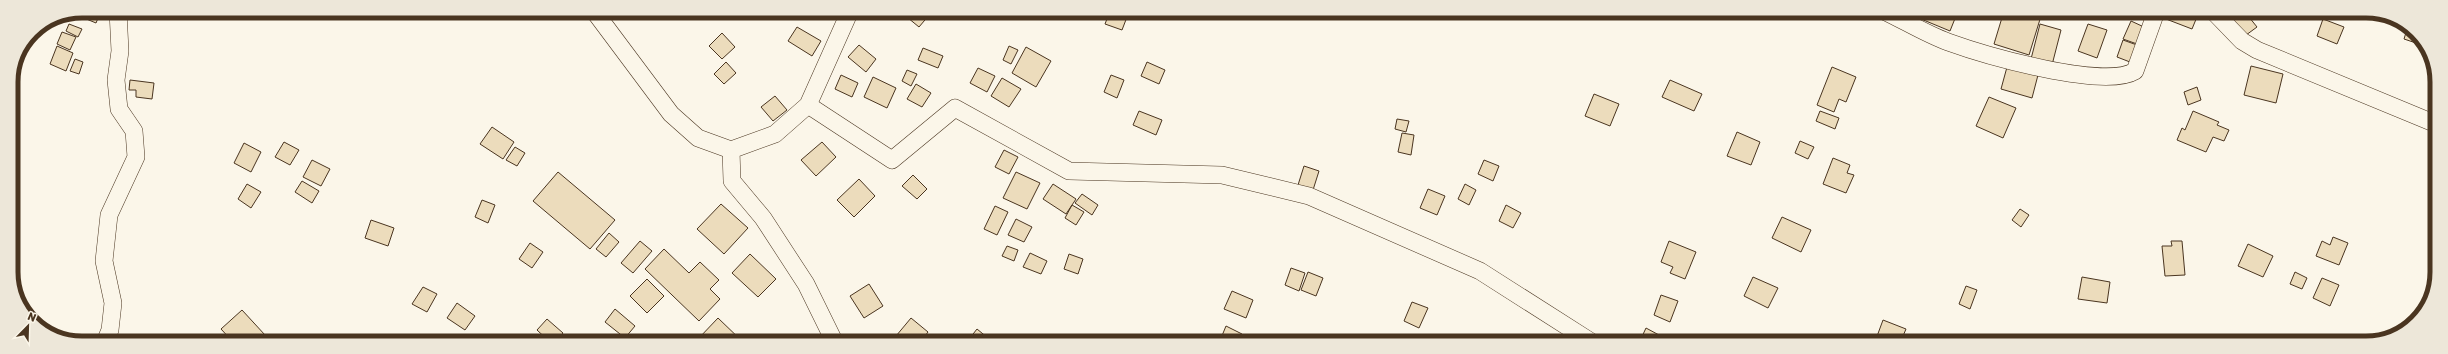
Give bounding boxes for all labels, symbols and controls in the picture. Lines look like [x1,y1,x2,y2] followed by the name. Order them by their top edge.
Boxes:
[8,306,48,346] north arrow
[26,310,38,325] text: N

